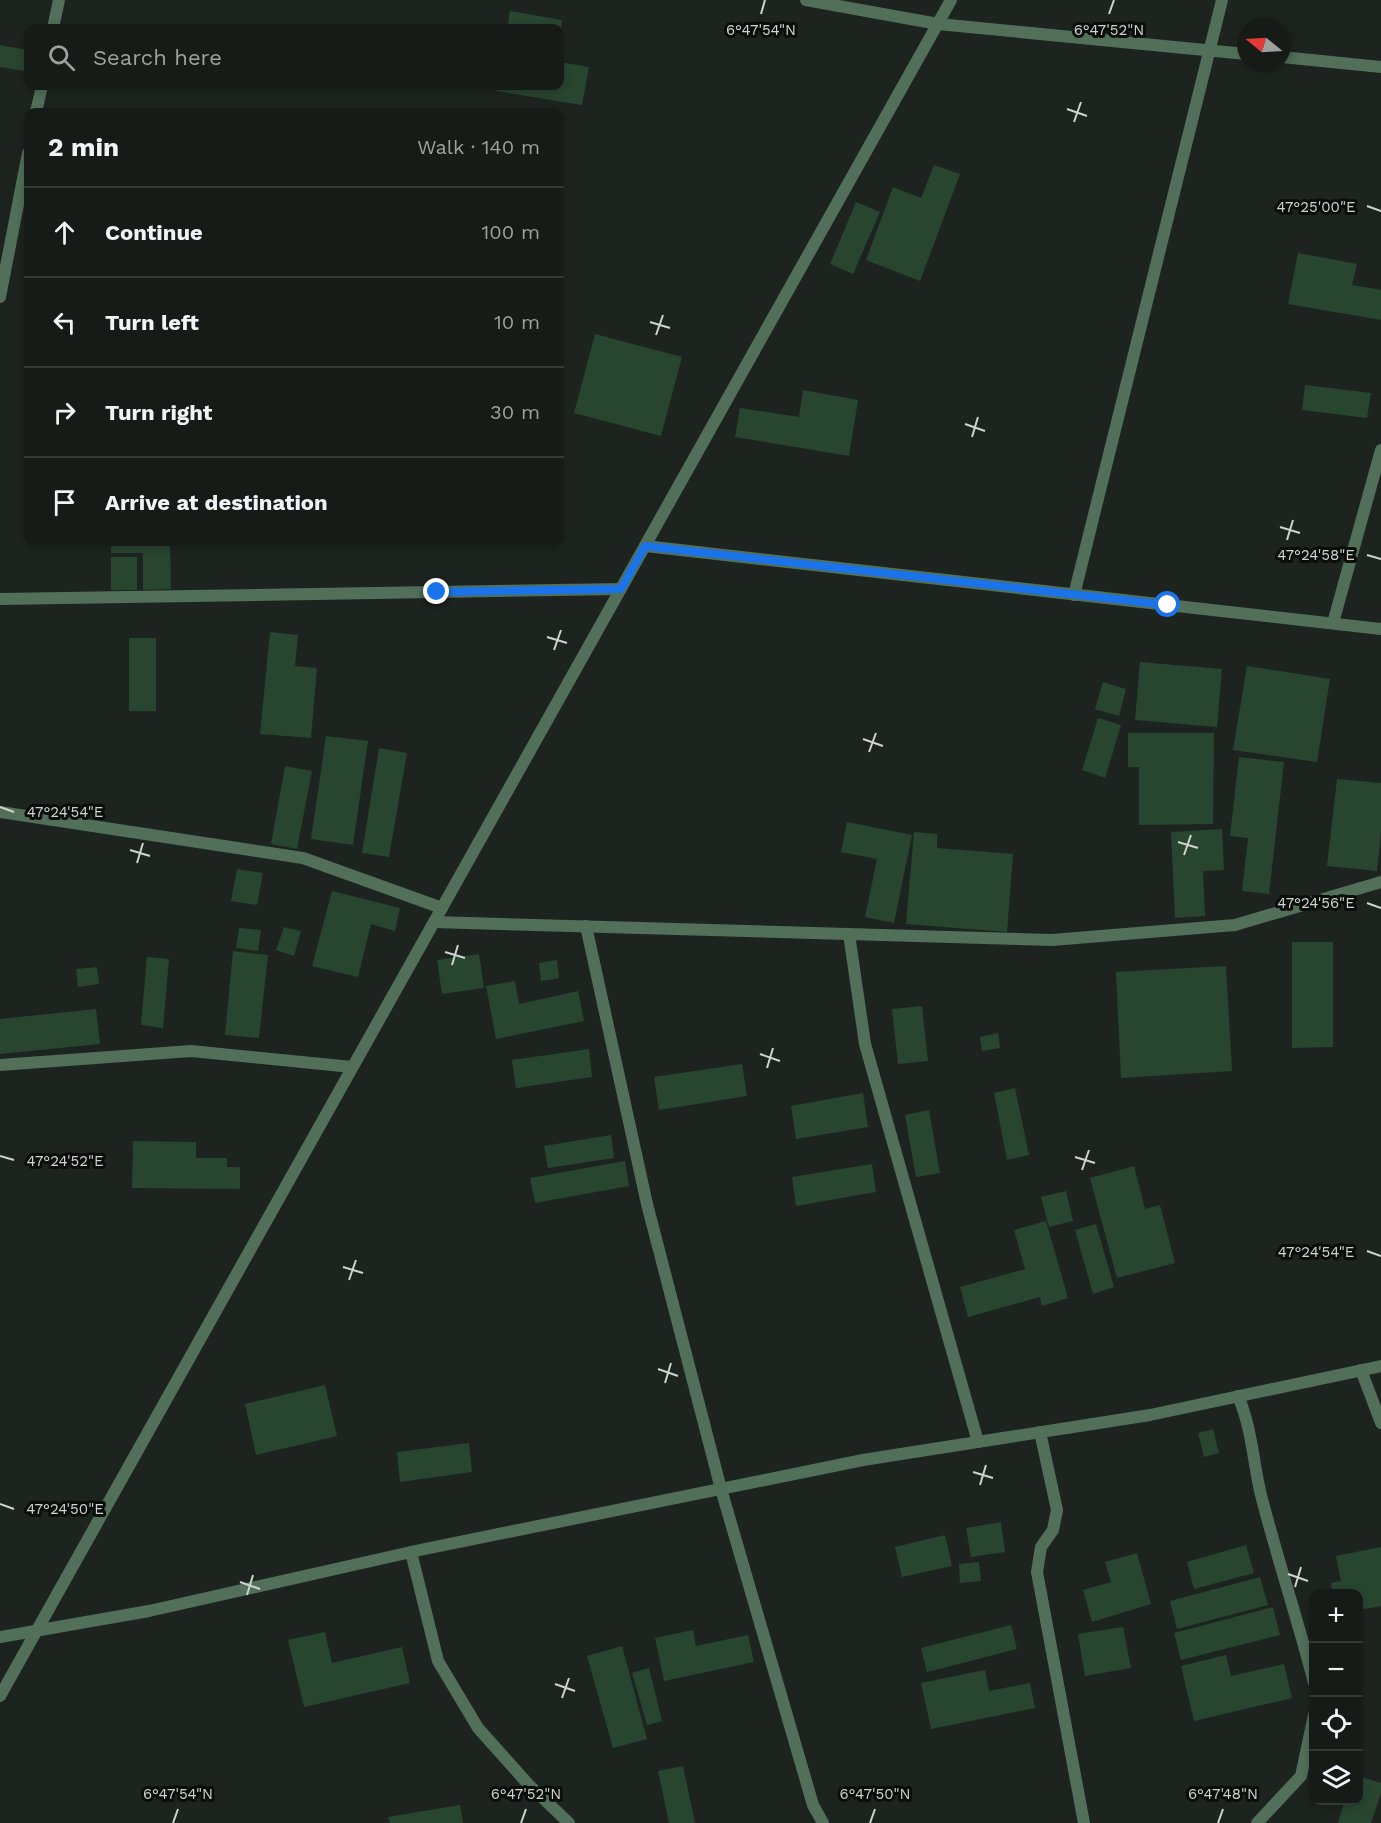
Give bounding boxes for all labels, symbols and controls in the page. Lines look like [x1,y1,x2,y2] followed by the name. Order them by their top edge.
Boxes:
[1237,18,1291,72] north arrow
[726,21,796,39] text: 6°47'54"N
[1074,21,1144,39] text: 6°47'52"N
[24,24,564,90] search box
[45,41,78,74] icon: search
[93,45,222,70] text: Search here
[48,132,119,162] text: 2 min
[417,135,540,159] text: Walk · 140 m
[1277,198,1356,216] text: 47°25'00"E
[48,216,81,249] icon: ahead
[105,220,203,245] text: Continue
[481,220,540,244] text: 100 m
[48,306,81,339] icon: left
[105,310,199,335] text: Turn left
[494,310,540,334] text: 10 m
[48,396,81,429] icon: right
[105,400,212,425] text: Turn right
[490,400,540,424] text: 30 m
[48,486,81,519] icon: arrive
[105,490,328,515] text: Arrive at destination
[1277,546,1355,564] text: 47°24'58"E
[423,578,449,604] route end
[1154,591,1180,617] route start
[27,803,103,821] text: 47°24'54"E
[1277,894,1355,912] text: 47°24'56"E
[26,1152,104,1170] text: 47°24'52"E
[1278,1243,1354,1261] text: 47°24'54"E
[26,1500,104,1518] text: 47°24'50"E
[1309,1589,1363,1805] map controls
[1309,1589,1363,1643] button: +
[1309,1643,1363,1697] button: −
[1309,1697,1363,1751] button: locate
[1309,1751,1363,1805] button: layers
[143,1785,213,1803] text: 6°47'54"N
[491,1785,561,1803] text: 6°47'52"N
[839,1785,911,1803] text: 6°47'50"N
[1188,1785,1258,1803] text: 6°47'48"N

